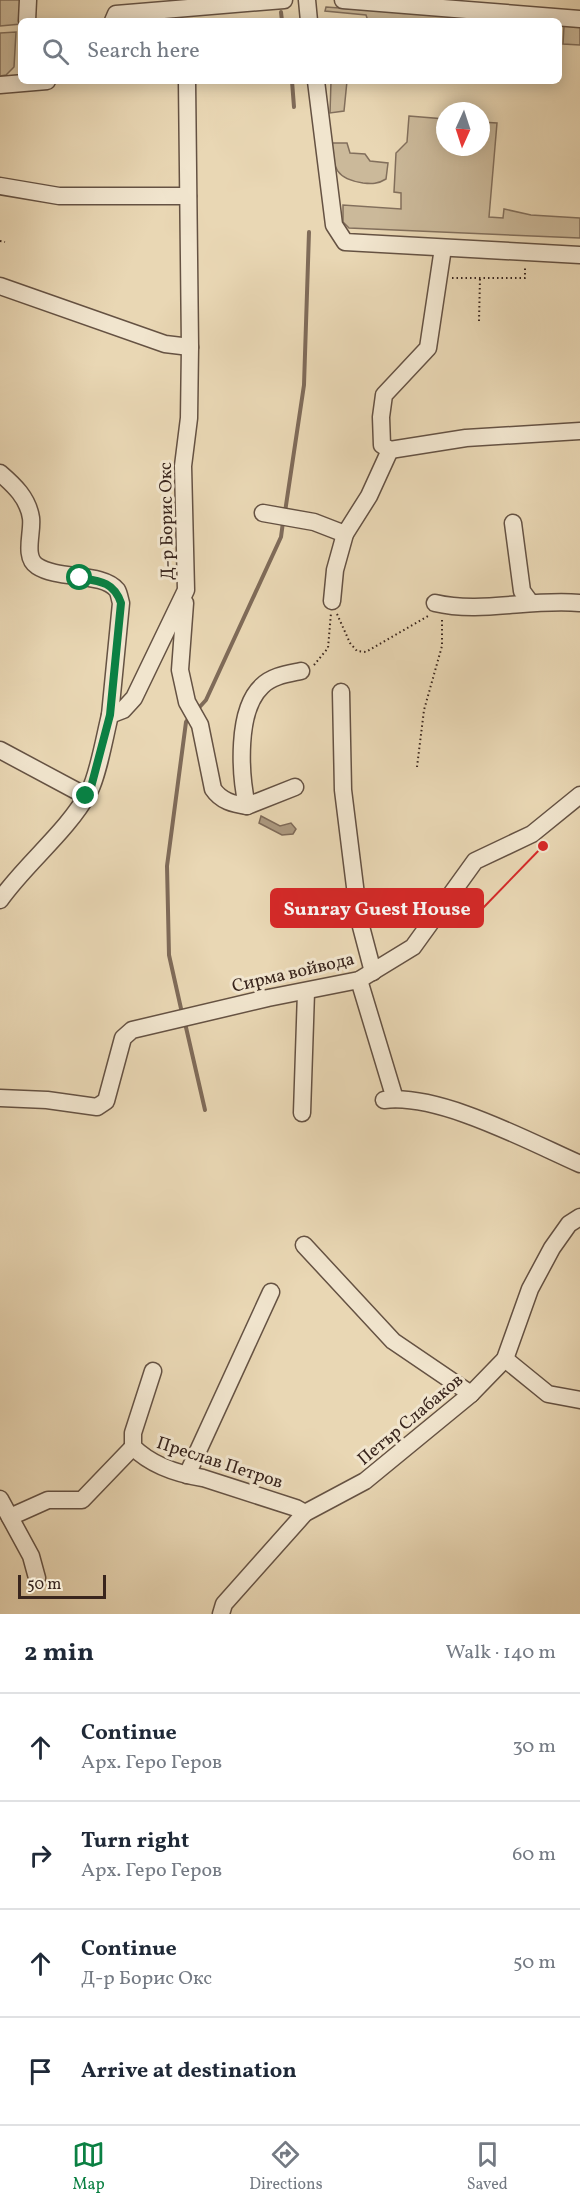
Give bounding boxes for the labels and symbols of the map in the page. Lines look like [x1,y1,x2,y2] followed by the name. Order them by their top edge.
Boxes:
[436,102,490,156] north arrow
[154,462,181,580] street label: Д-р Борис Окс
[66,564,92,590] route start
[72,782,98,808] route end
[271,889,483,927] callout: Sunray Guest House
[283,896,471,924] text: Sunray Guest House
[230,947,357,1000] street label: Сирма войвода
[353,1368,469,1472] street label: Петър Слабаков
[153,1431,286,1496] street label: Преслав Петров
[18,1572,106,1600] scale bar

